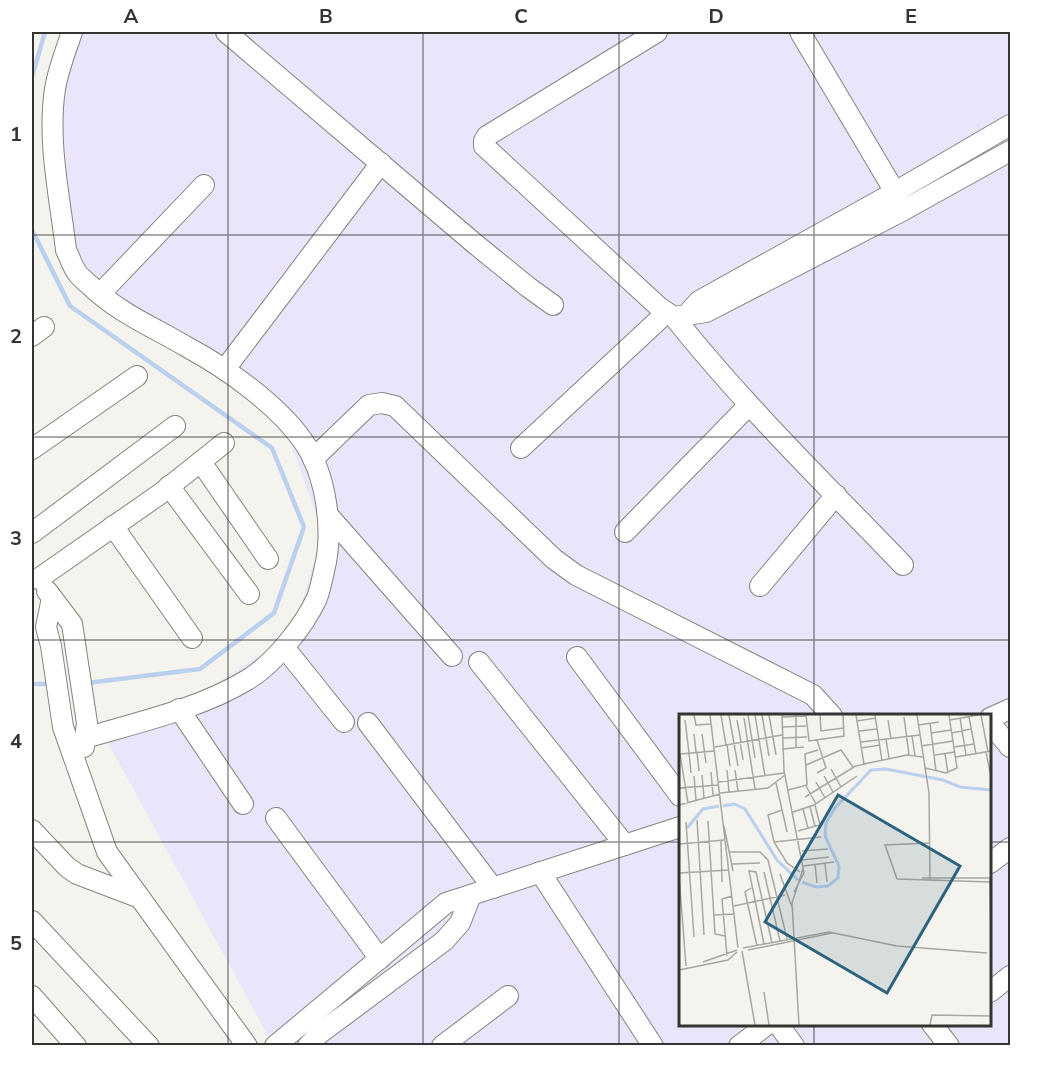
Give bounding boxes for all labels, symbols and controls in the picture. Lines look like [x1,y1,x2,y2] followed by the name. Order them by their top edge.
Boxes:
[124,3,139,30] text: A
[319,3,333,30] text: B
[514,3,528,30] text: C
[708,3,724,30] text: D
[905,3,917,30] text: E
[10,121,22,148] text: 1
[10,323,22,350] text: 2
[10,525,22,552] text: 3
[679,714,991,1026] inset map
[10,728,22,755] text: 4
[10,930,22,957] text: 5

